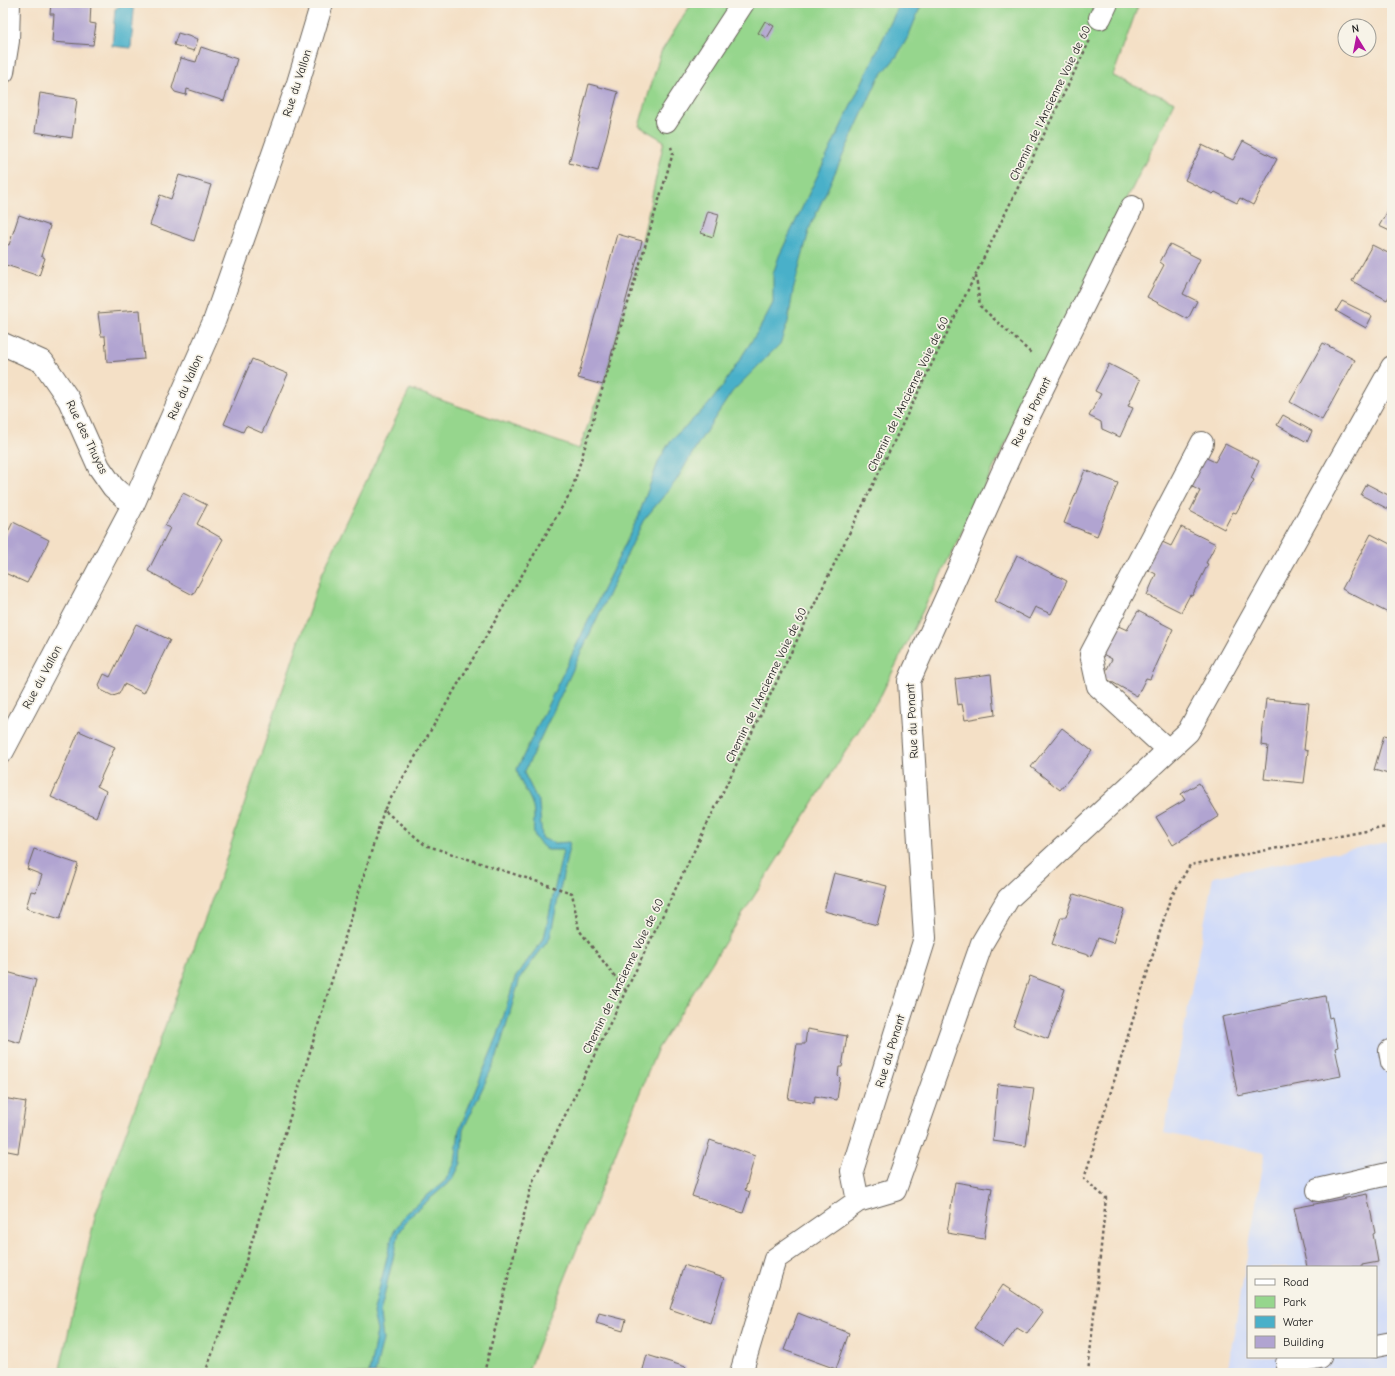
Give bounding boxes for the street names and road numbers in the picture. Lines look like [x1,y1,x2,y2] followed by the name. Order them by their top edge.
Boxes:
[1006,23,1094,183] street label: Chemin de l'Ancienne Voie de 60
[280,48,314,118] street label: Rue du Vallon
[864,314,952,474] street label: Chemin de l'Ancienne Voie de 60
[164,352,206,422] street label: Rue du Vallon
[1008,375,1054,449] street label: Rue du Ponant
[63,398,111,476] street label: Rue des Thuyas
[722,605,810,765] street label: Chemin de l'Ancienne Voie de 60
[19,643,65,711] street label: Rue du Vallon
[903,682,921,759] street label: Rue du Ponant
[579,896,667,1056] street label: Chemin de l'Ancienne Voie de 60
[872,1012,908,1089] street label: Rue du Ponant

